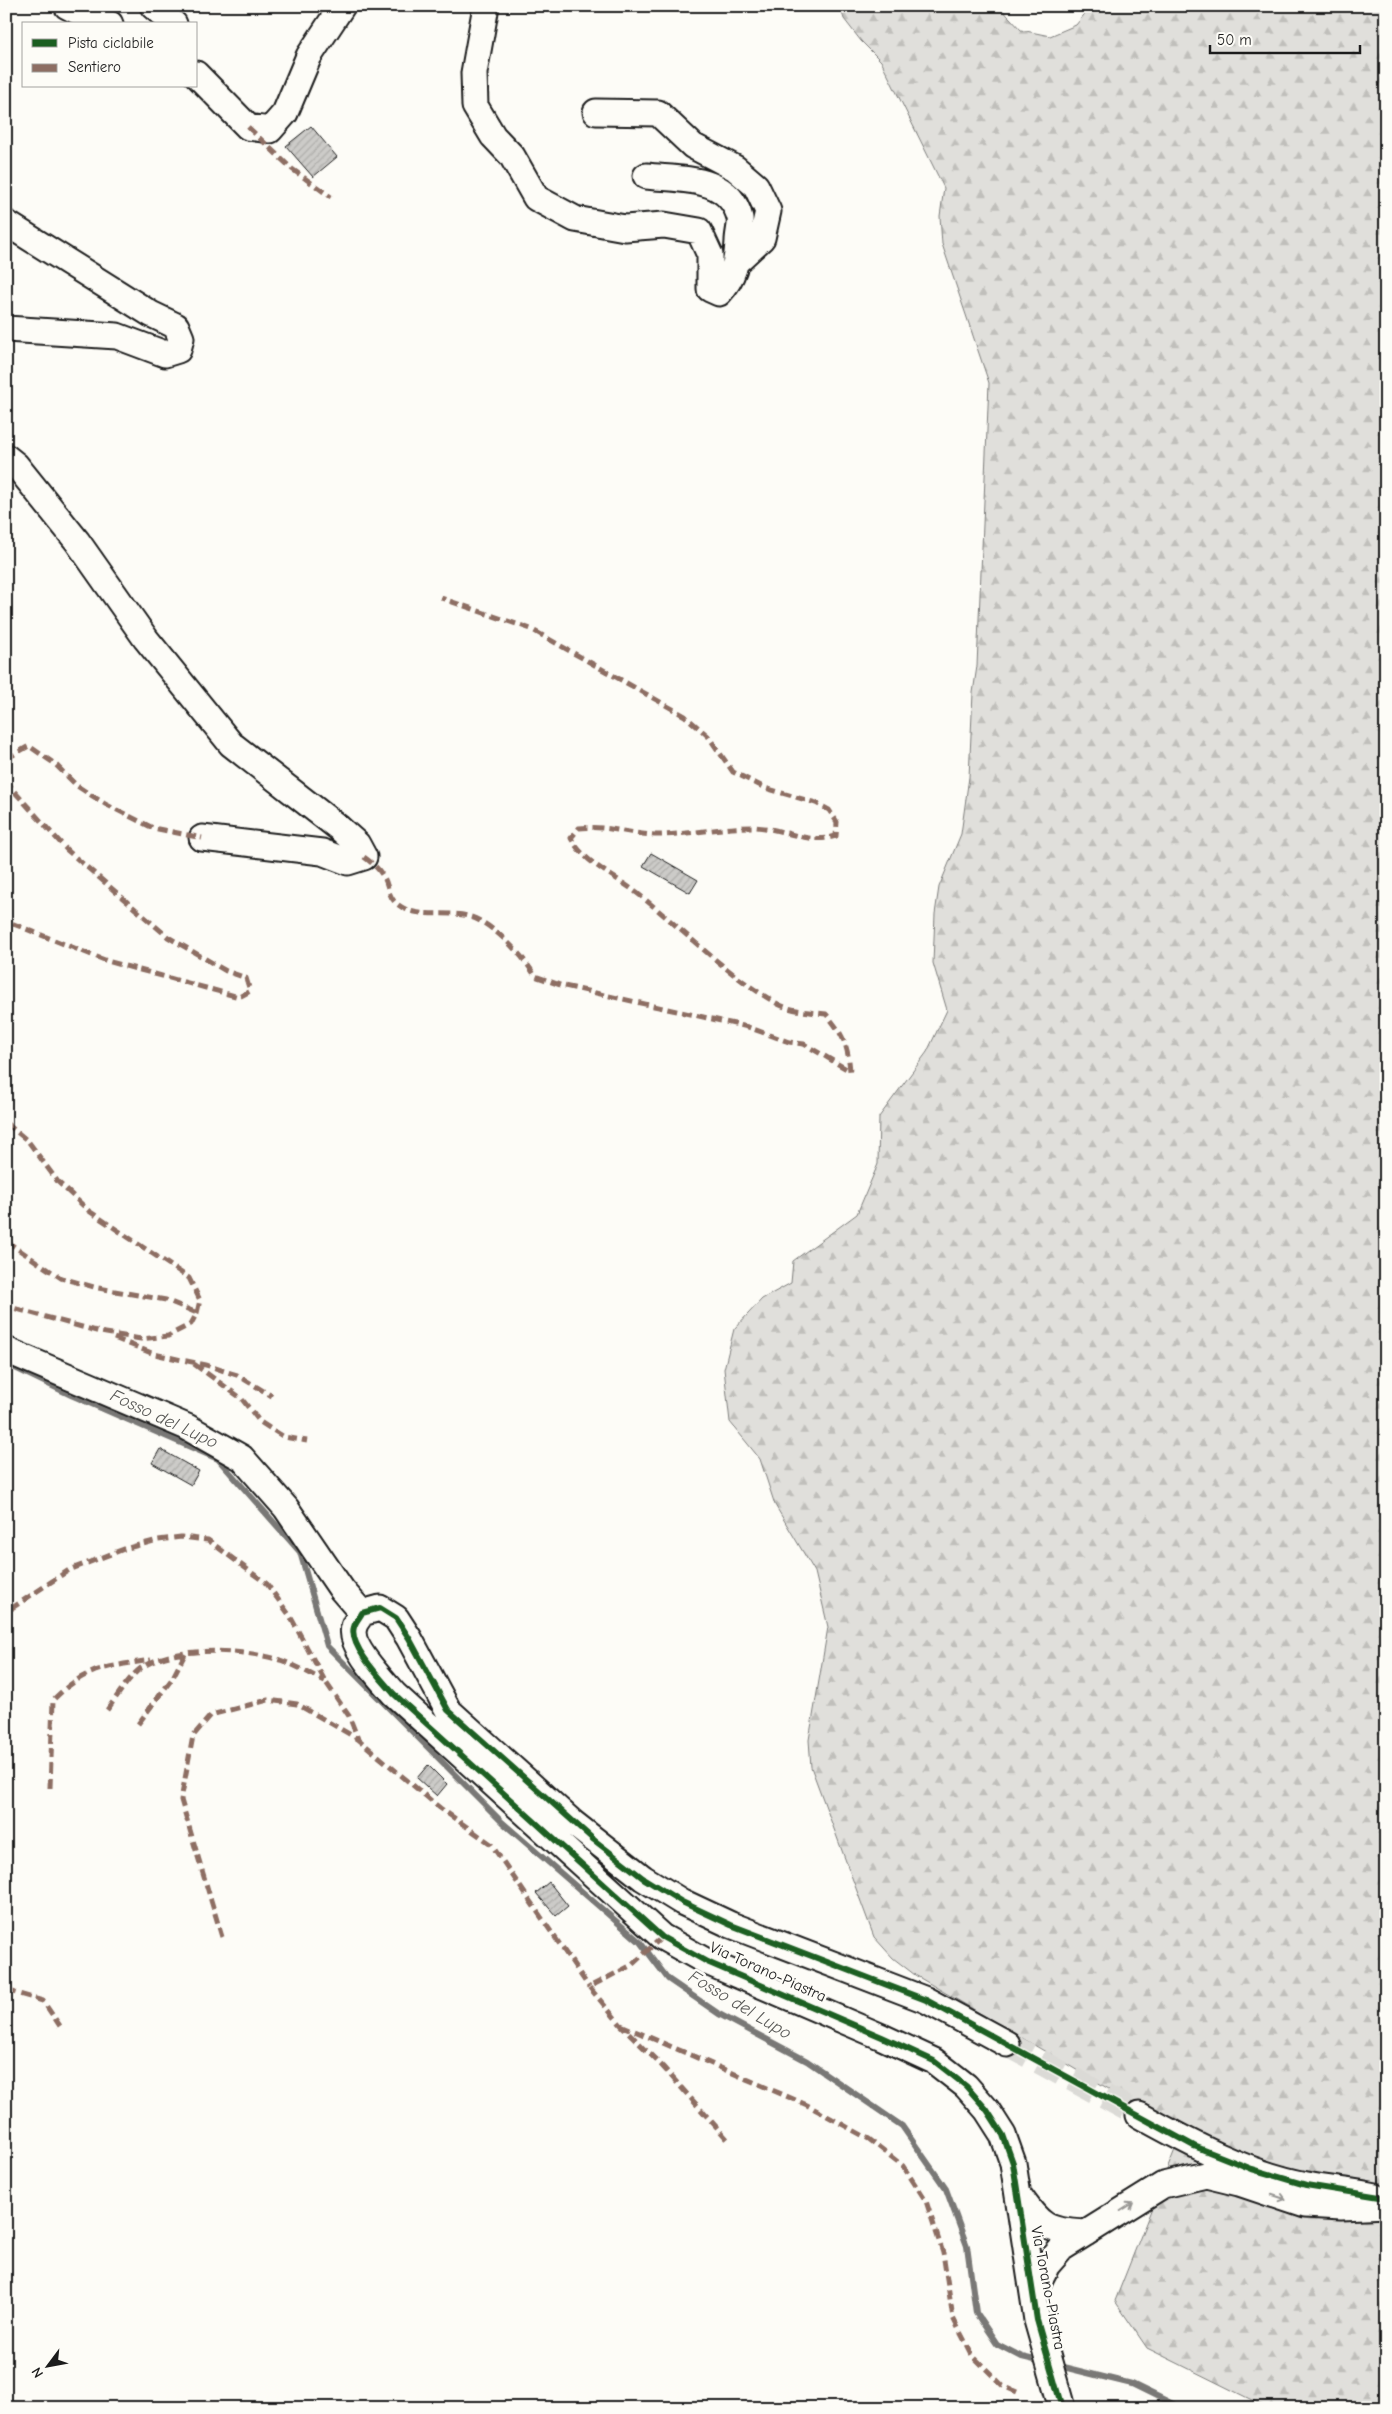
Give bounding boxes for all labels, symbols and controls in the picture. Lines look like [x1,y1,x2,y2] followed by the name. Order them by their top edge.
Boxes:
[22,22,198,88] legend
[1210,22,1360,54] scale bar
[1217,31,1252,49] text: 50 m
[68,34,154,52] text: Pista ciclabile
[68,58,121,76] text: Sentiero
[107,1385,221,1453] water label: Fosso del Lupo
[707,1938,829,2006] street label: Via Torano-Piastra
[685,1966,795,2044] water label: Fosso del Lupo
[1271,2193,1286,2202] one-way arrow
[1120,2202,1134,2212] one-way arrow
[1027,2225,1069,2351] street label: Via Torano-Piastra
[22,2342,72,2392] north arrow
[28,2364,47,2381] text: N

